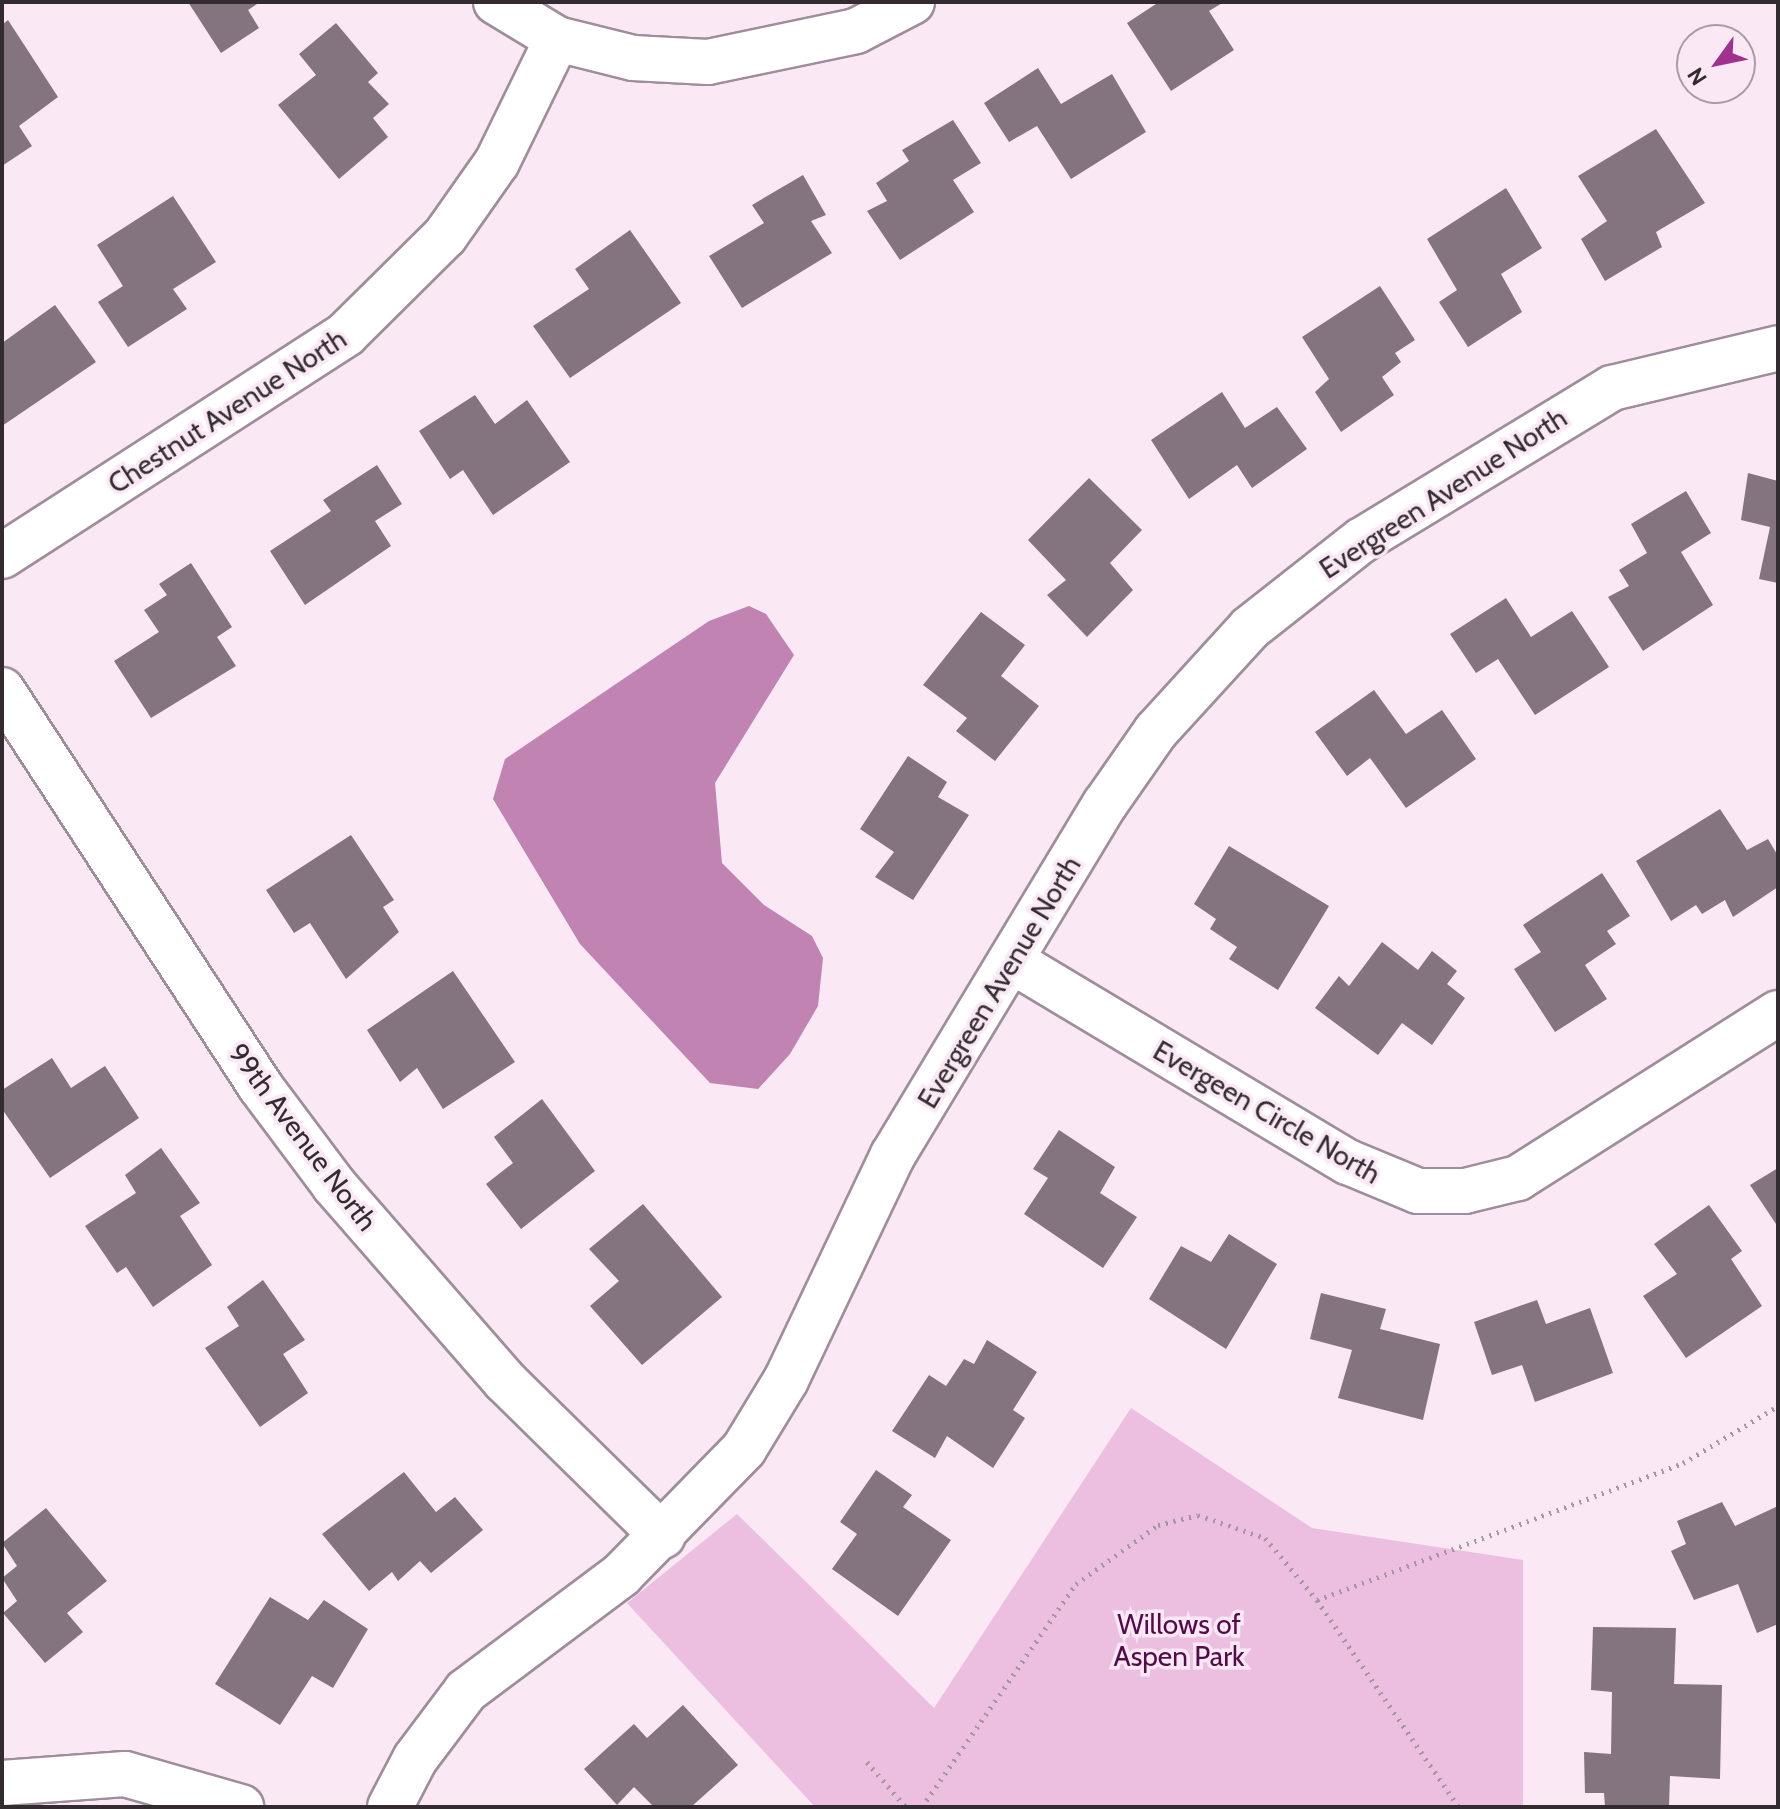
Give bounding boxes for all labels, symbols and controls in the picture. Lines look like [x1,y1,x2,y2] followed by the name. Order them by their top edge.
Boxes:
[1676,24,1756,104] north arrow
[1682,62,1713,90] text: N
[102,321,352,501] street label: Chestnut Avenue North
[1313,400,1573,586] street label: Evergreen Avenue North
[910,850,1088,1114] street label: Evergreen Avenue North
[1147,1033,1387,1191] street label: Evergeen Circle North
[222,1037,384,1237] street label: 99th Avenue North
[1113,1607,1245,1673] park label: Willows of Aspen Park

